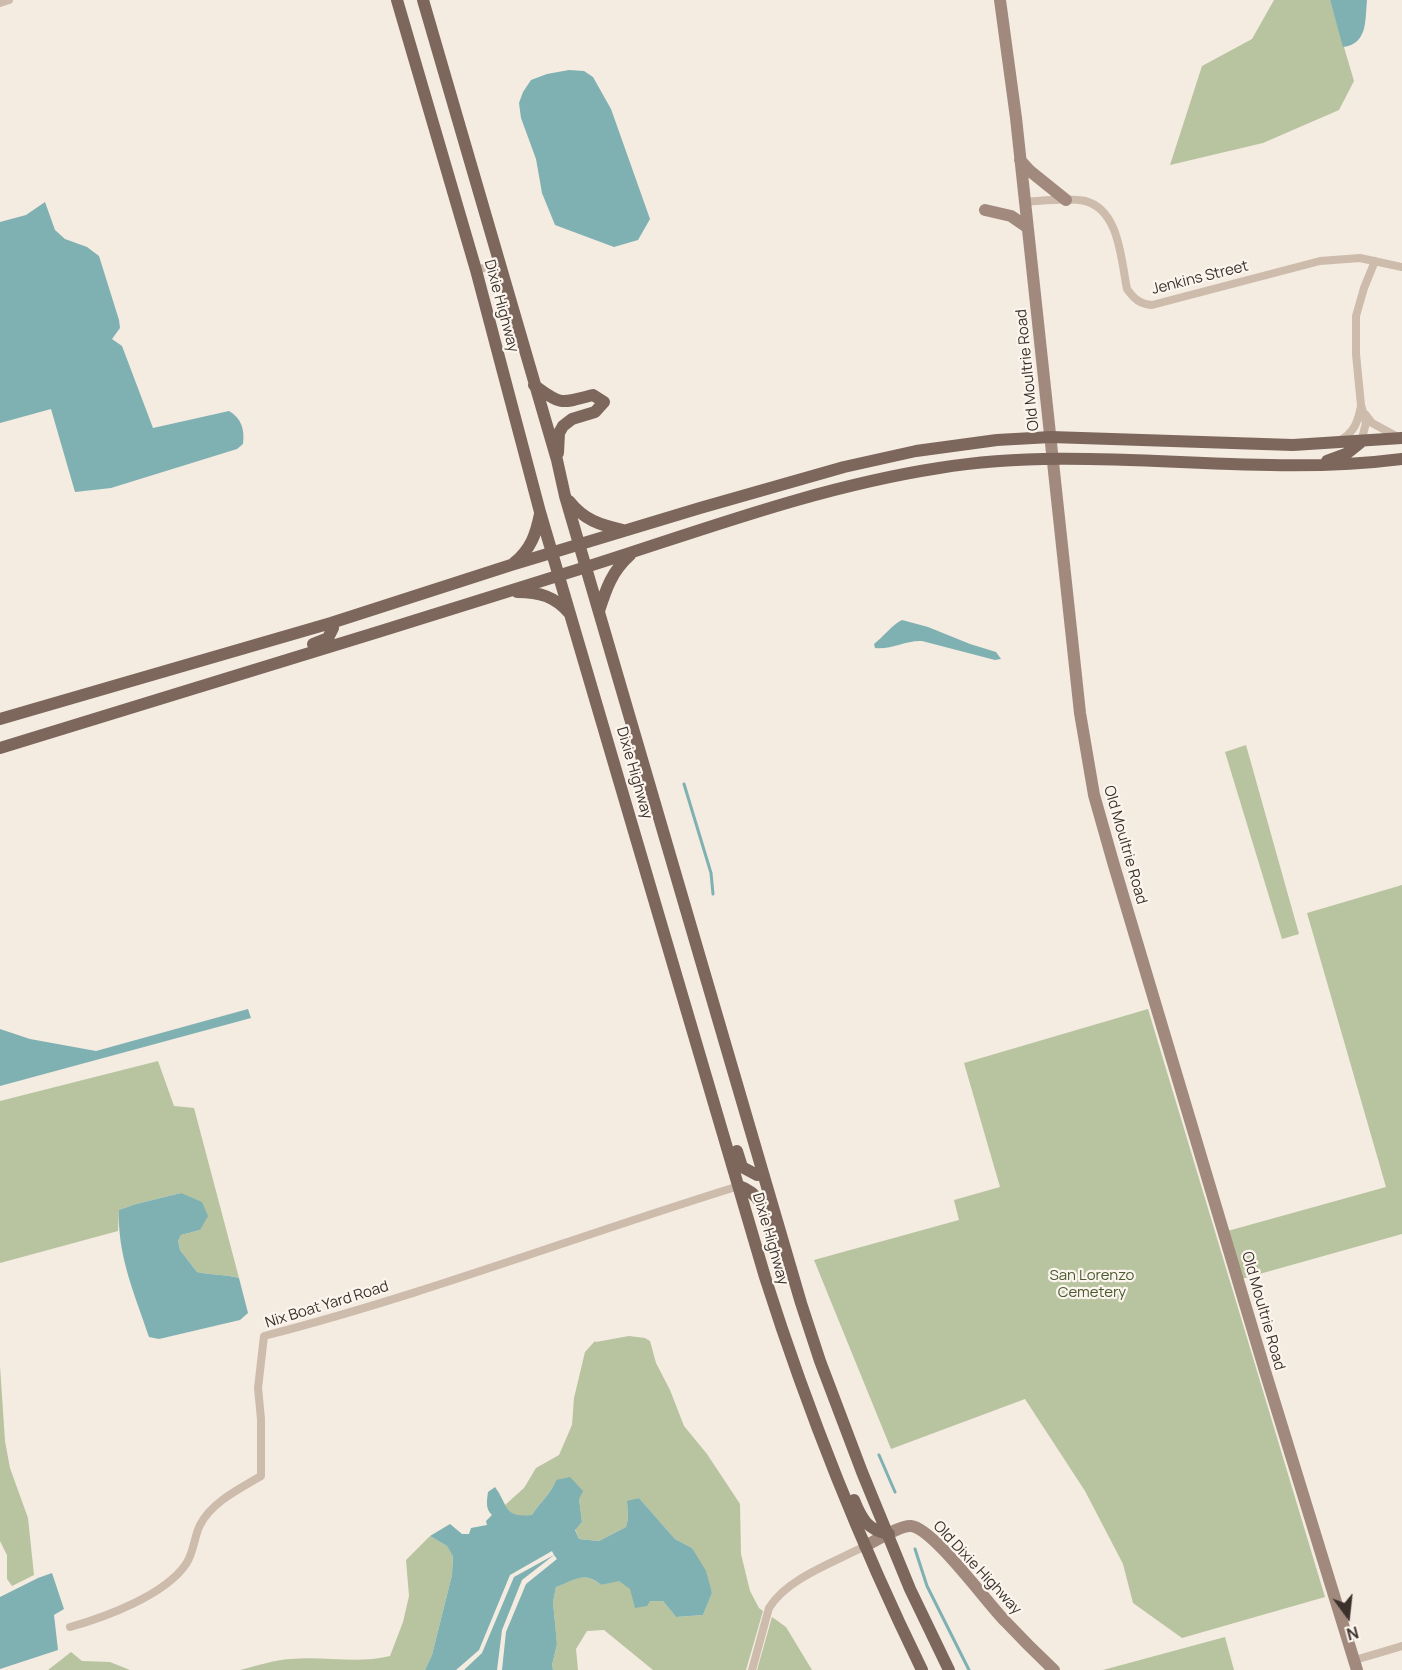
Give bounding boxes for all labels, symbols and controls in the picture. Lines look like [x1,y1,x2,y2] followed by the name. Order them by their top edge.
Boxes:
[1150,257,1250,299] street label: Jenkins Street
[480,258,522,354] street label: Dixie Highway
[1013,308,1043,432] street label: Old Moultrie Road
[612,725,656,821] street label: Dixie Highway
[1099,784,1151,906] street label: Old Moultrie Road
[748,1191,792,1287] street label: Dixie Highway
[1237,1250,1289,1372] street label: Old Moultrie Road
[1050,1267,1134,1302] park label: San Lorenzo Cemetery
[263,1278,391,1332] street label: Nix Boat Yard Road
[929,1517,1025,1619] street label: Old Dixie Highway
[1318,1586,1378,1646] north arrow
[1344,1621,1361,1646] text: N

